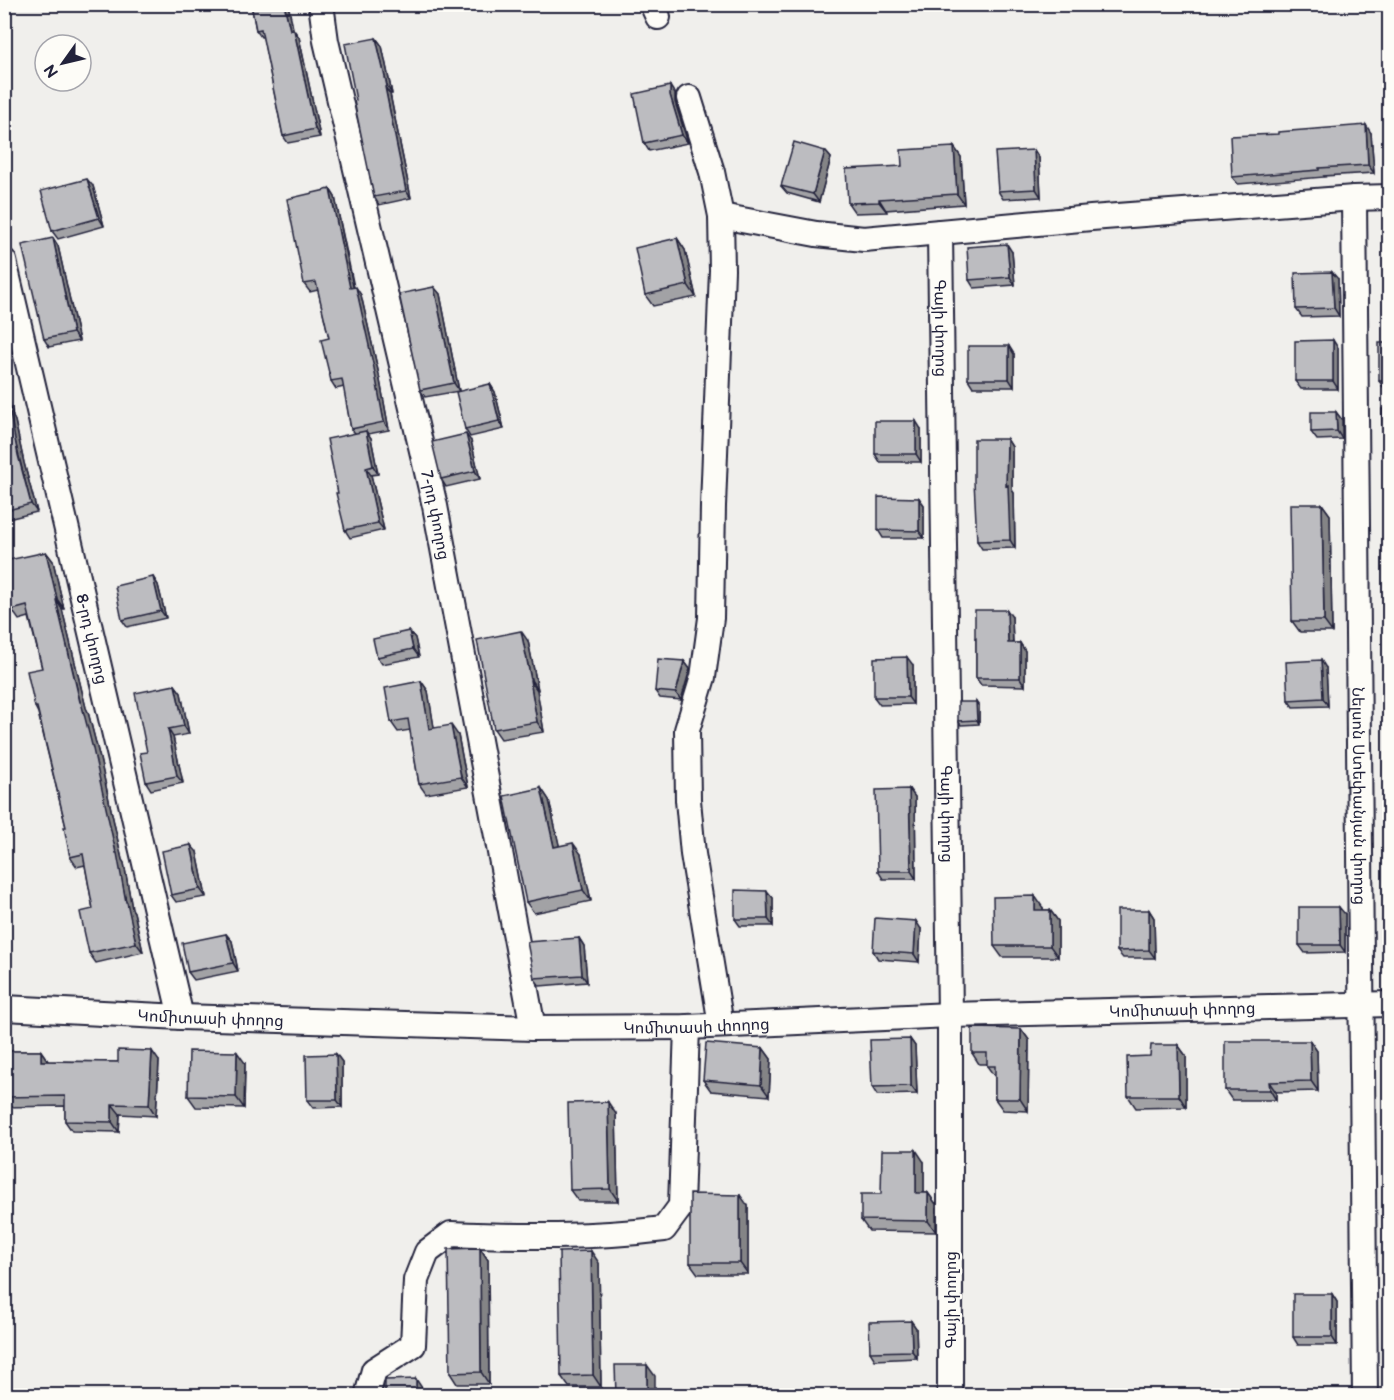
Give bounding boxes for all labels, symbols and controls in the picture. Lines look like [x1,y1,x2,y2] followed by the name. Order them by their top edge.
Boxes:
[33,33,93,93] north arrow
[41,60,63,81] text: N
[930,279,950,377] street label: Գայի փողոց
[416,469,453,561] street label: 7-րդ փողոց
[71,592,111,686] street label: 8-րդ փողոց
[1347,687,1368,905] street label: Նելսոն Ստեփանյան փողոց
[936,765,956,863] street label: Գայի փողոց
[1109,999,1256,1022] street label: Կոմիտասի փողոց
[137,1007,284,1031] street label: Կոմիտասի փողոց
[623,1015,770,1038] street label: Կոմիտասի փողոց
[942,1251,961,1349] street label: Գայի փողոց

